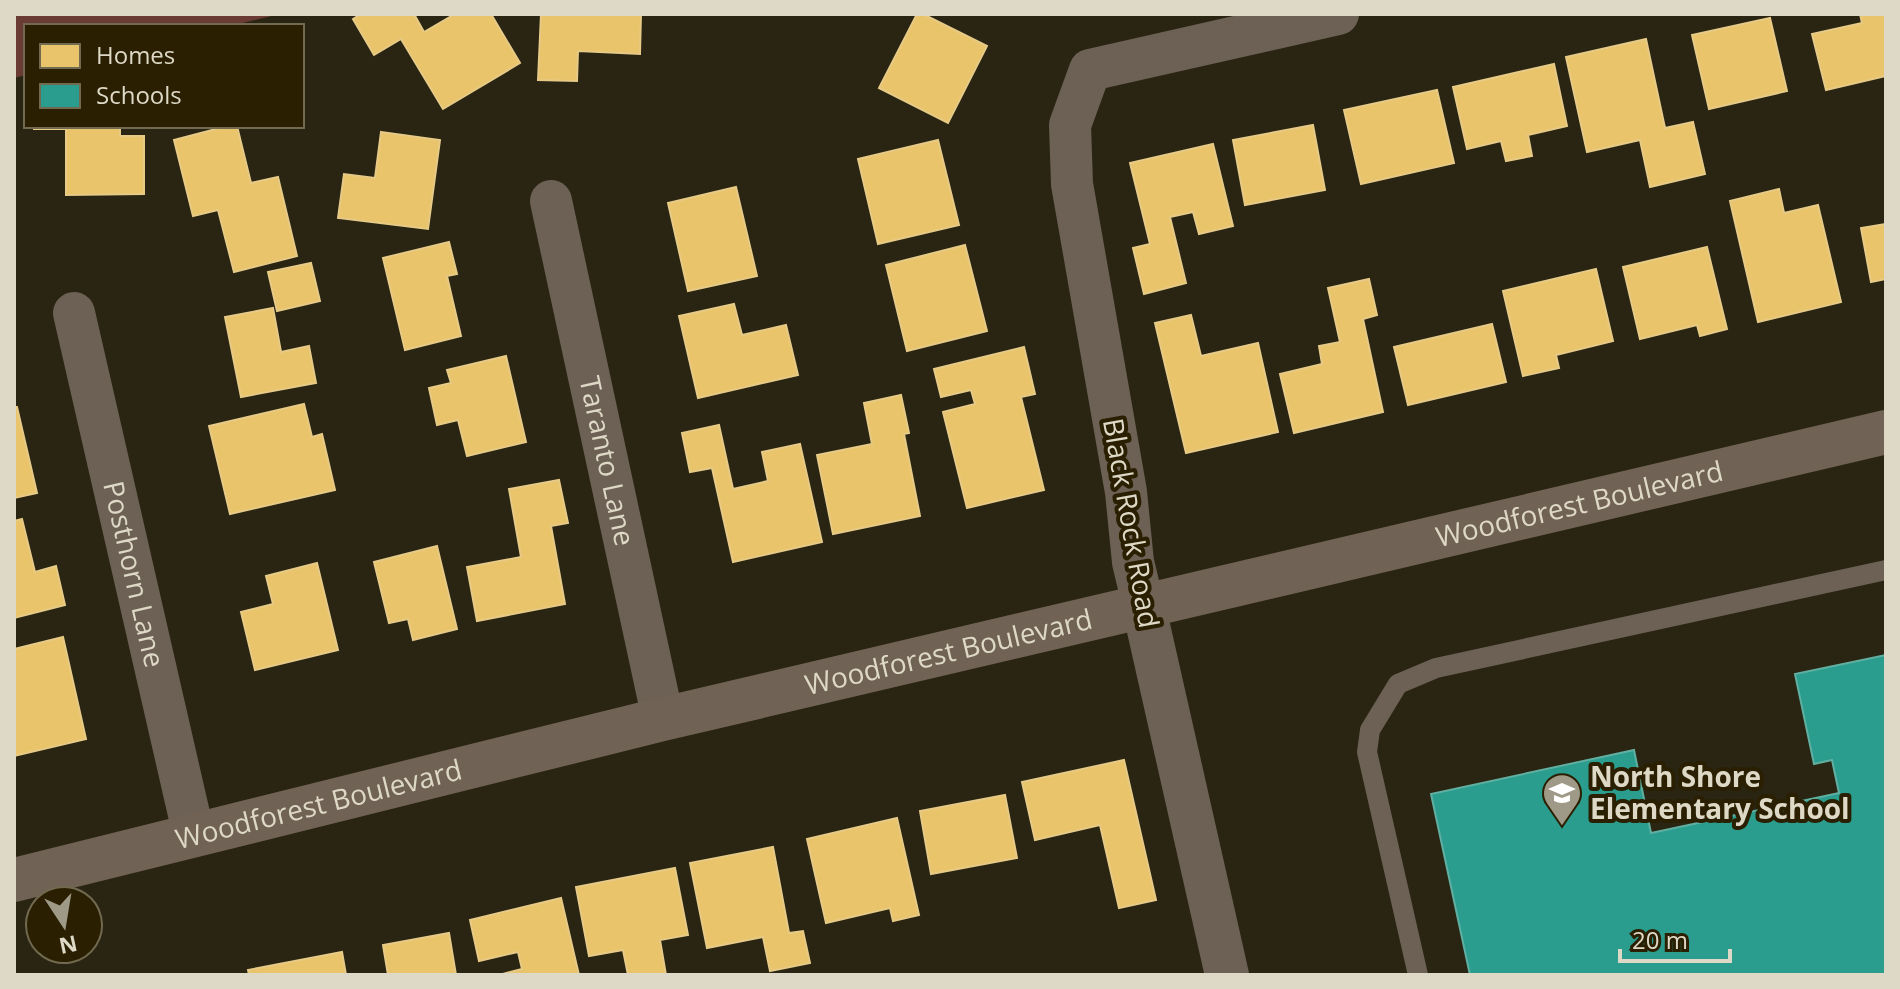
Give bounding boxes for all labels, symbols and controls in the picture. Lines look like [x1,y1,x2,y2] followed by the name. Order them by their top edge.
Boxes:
[24,24,304,128] legend
[96,38,175,71] text: Homes
[96,78,182,111] text: Schools
[571,373,645,549] street label: Taranto Lane
[1095,415,1169,631] street label: Black Rock Road
[1432,451,1727,555] street label: Woodforest Boulevard
[95,477,175,671] street label: Posthorn Lane
[801,599,1096,703] street label: Woodforest Boulevard
[171,750,466,857] street label: Woodforest Boulevard
[1590,757,1850,827] place label: North Shore Elementary School
[1541,772,1583,827] school or university icon: North Shore Elementary School
[24,885,104,965] north arrow
[1620,913,1730,963] scale bar
[1632,923,1688,956] text: 20 m
[56,929,80,962] text: N

